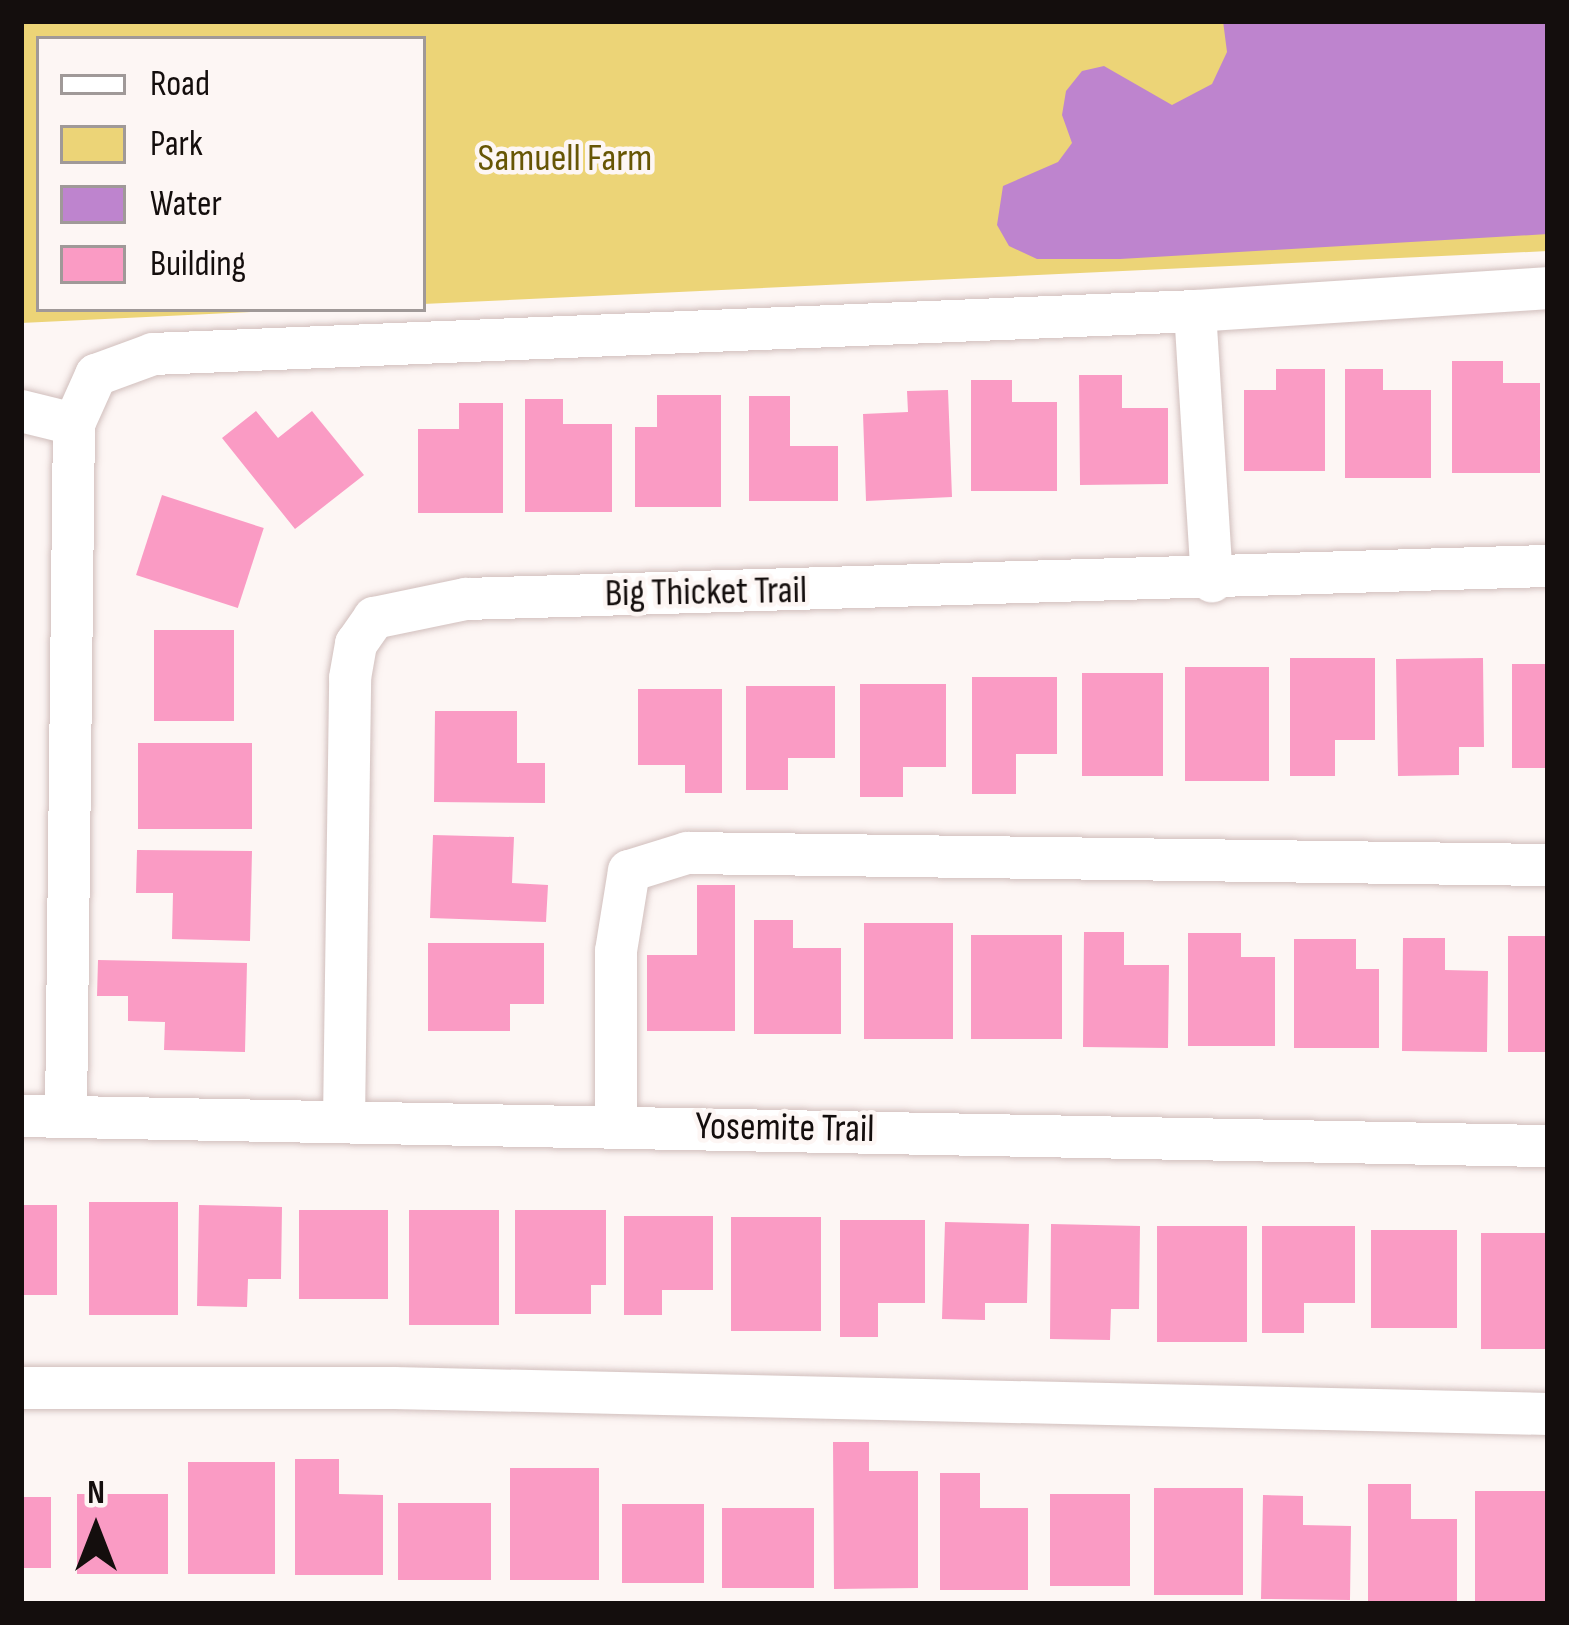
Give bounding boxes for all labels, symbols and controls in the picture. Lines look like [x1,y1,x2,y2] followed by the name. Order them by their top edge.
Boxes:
[36,36,426,312] legend
[150,63,210,106] text: Road
[150,123,203,166] text: Park
[478,136,652,182] park label: Samuell Farm
[150,183,222,226] text: Water
[150,243,246,286] text: Building
[604,568,808,618] street label: Big Thicket Trail
[695,1104,875,1154] street label: Yosemite Trail
[36,1469,156,1589] north arrow
[87,1473,105,1513] text: N

